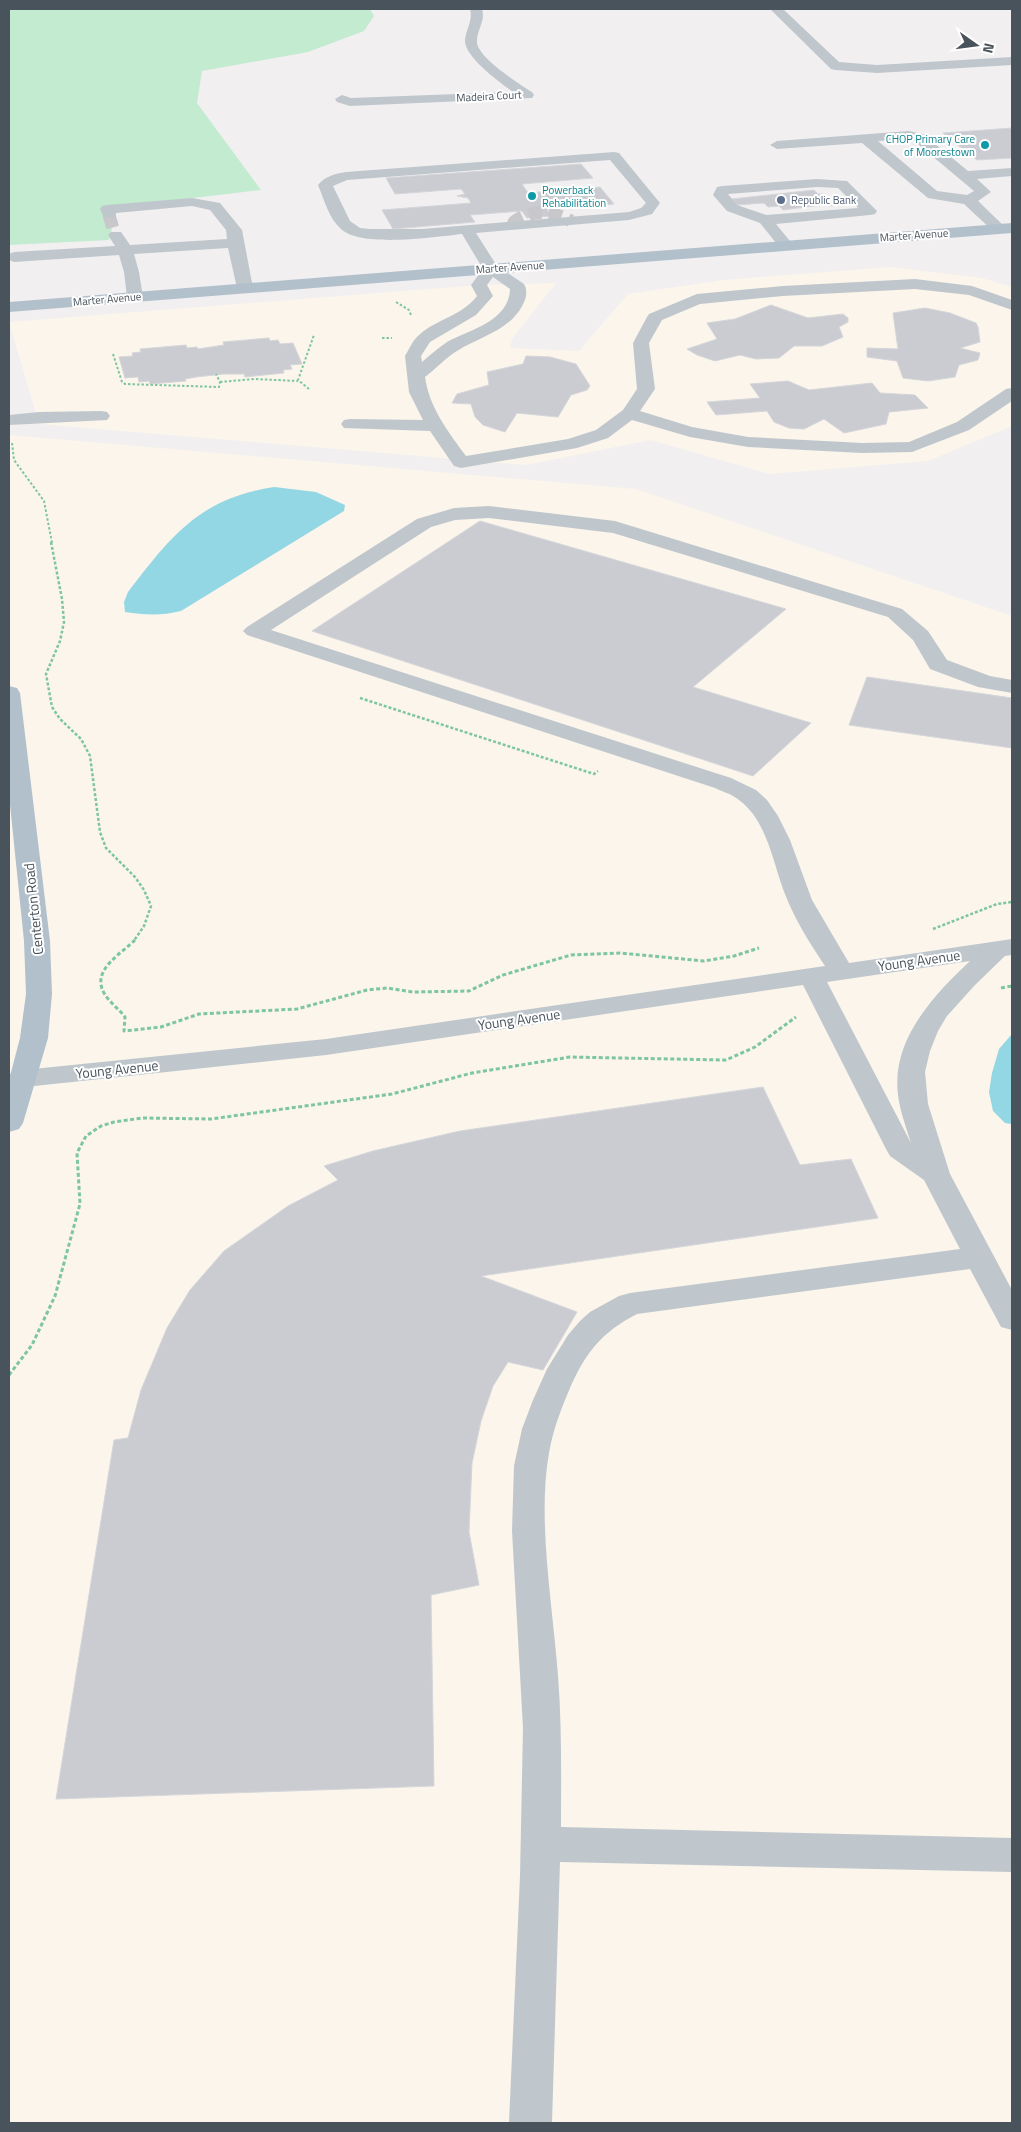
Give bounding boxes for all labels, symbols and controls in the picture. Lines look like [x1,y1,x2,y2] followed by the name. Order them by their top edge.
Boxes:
[951,20,1001,70] north arrow
[978,41,1000,56] text: N
[456,86,522,106] street label: Madeira Court
[886,131,975,160] place label: CHOP Primary Care of Moorestown
[979,139,991,151] marker: CHOP Primary Care of Moorestown
[542,182,606,211] place label: Powerback Rehabilitation
[526,190,538,202] marker: Powerback Rehabilitation
[791,192,857,208] place label: Republic Bank
[775,194,787,206] marker: Republic Bank
[879,225,949,245] street label: Marter Avenue
[475,257,545,277] street label: Marter Avenue
[72,288,142,310] street label: Marter Avenue
[18,862,48,956] street label: Centerton Road
[876,944,962,976] street label: Young Avenue
[476,1003,562,1035] street label: Young Avenue
[75,1054,159,1084] street label: Young Avenue

